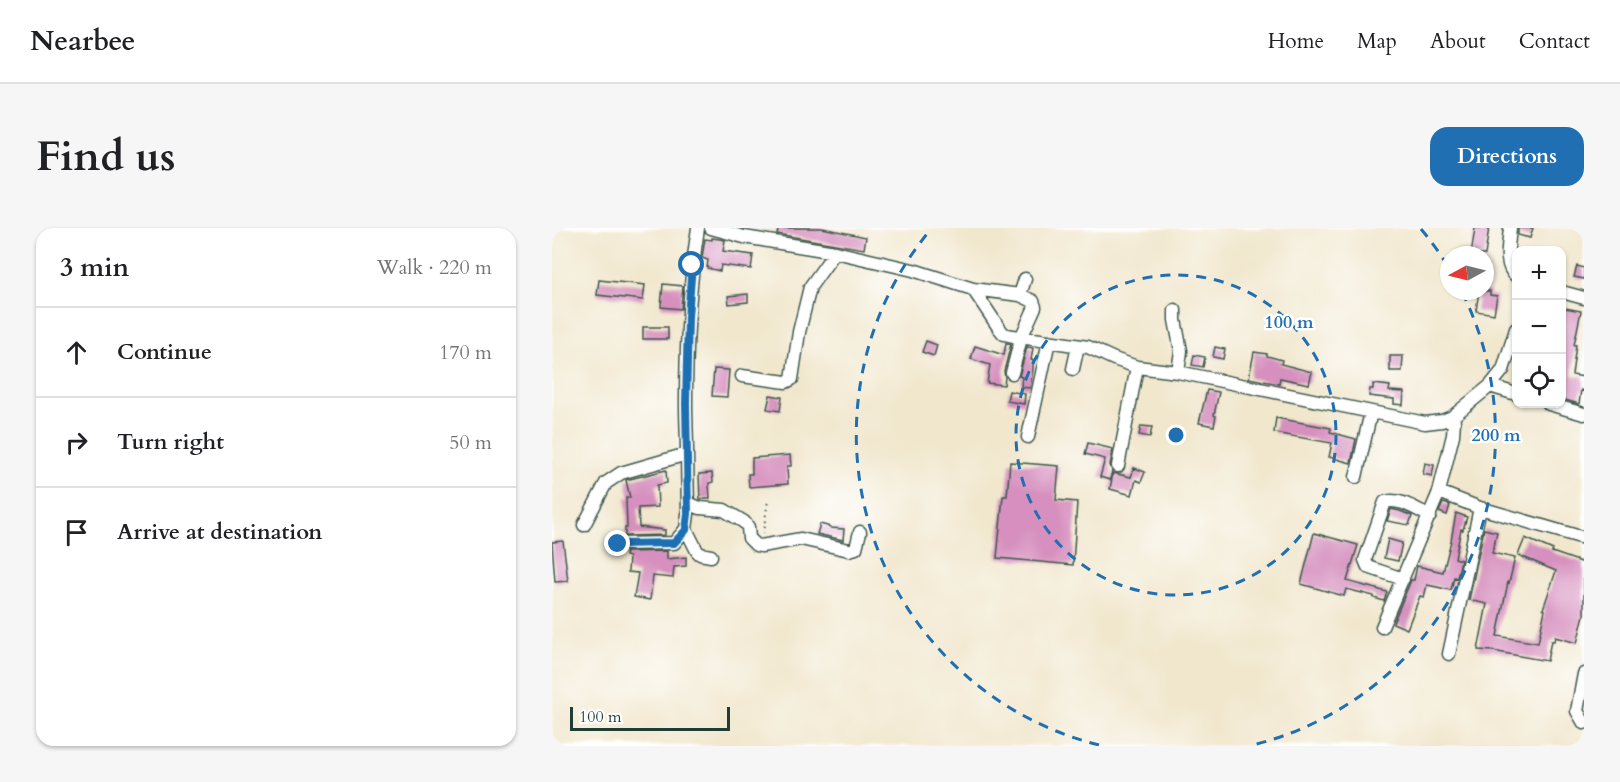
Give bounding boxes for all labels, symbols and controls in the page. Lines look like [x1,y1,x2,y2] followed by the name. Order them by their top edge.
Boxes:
[30,22,135,60] text: Nearbee
[1268,27,1324,56] text: Home
[1357,27,1397,56] text: Map
[1430,27,1486,56] text: About
[1519,27,1590,56] text: Contact
[1430,127,1584,186] button: Directions
[36,128,176,185] text: Find us
[1440,246,1494,300] north arrow
[1512,246,1566,408] map controls
[1512,246,1566,300] button: +
[60,250,129,285] text: 3 min
[678,251,704,277] route start
[377,254,492,281] text: Walk · 220 m
[1512,300,1566,354] button: −
[1264,310,1314,335] text: 100 m
[60,336,93,369] icon: ahead
[117,337,212,367] text: Continue
[439,339,492,366] text: 170 m
[1512,354,1566,408] button: locate
[1471,423,1521,448] text: 200 m
[1166,425,1186,445] centre of rings
[60,426,93,459] icon: right
[117,427,224,457] text: Turn right
[449,429,492,456] text: 50 m
[60,516,93,549] icon: arrive
[117,517,322,547] text: Arrive at destination
[604,530,630,556] route end
[570,704,730,732] scale bar
[579,706,621,728] text: 100 m

